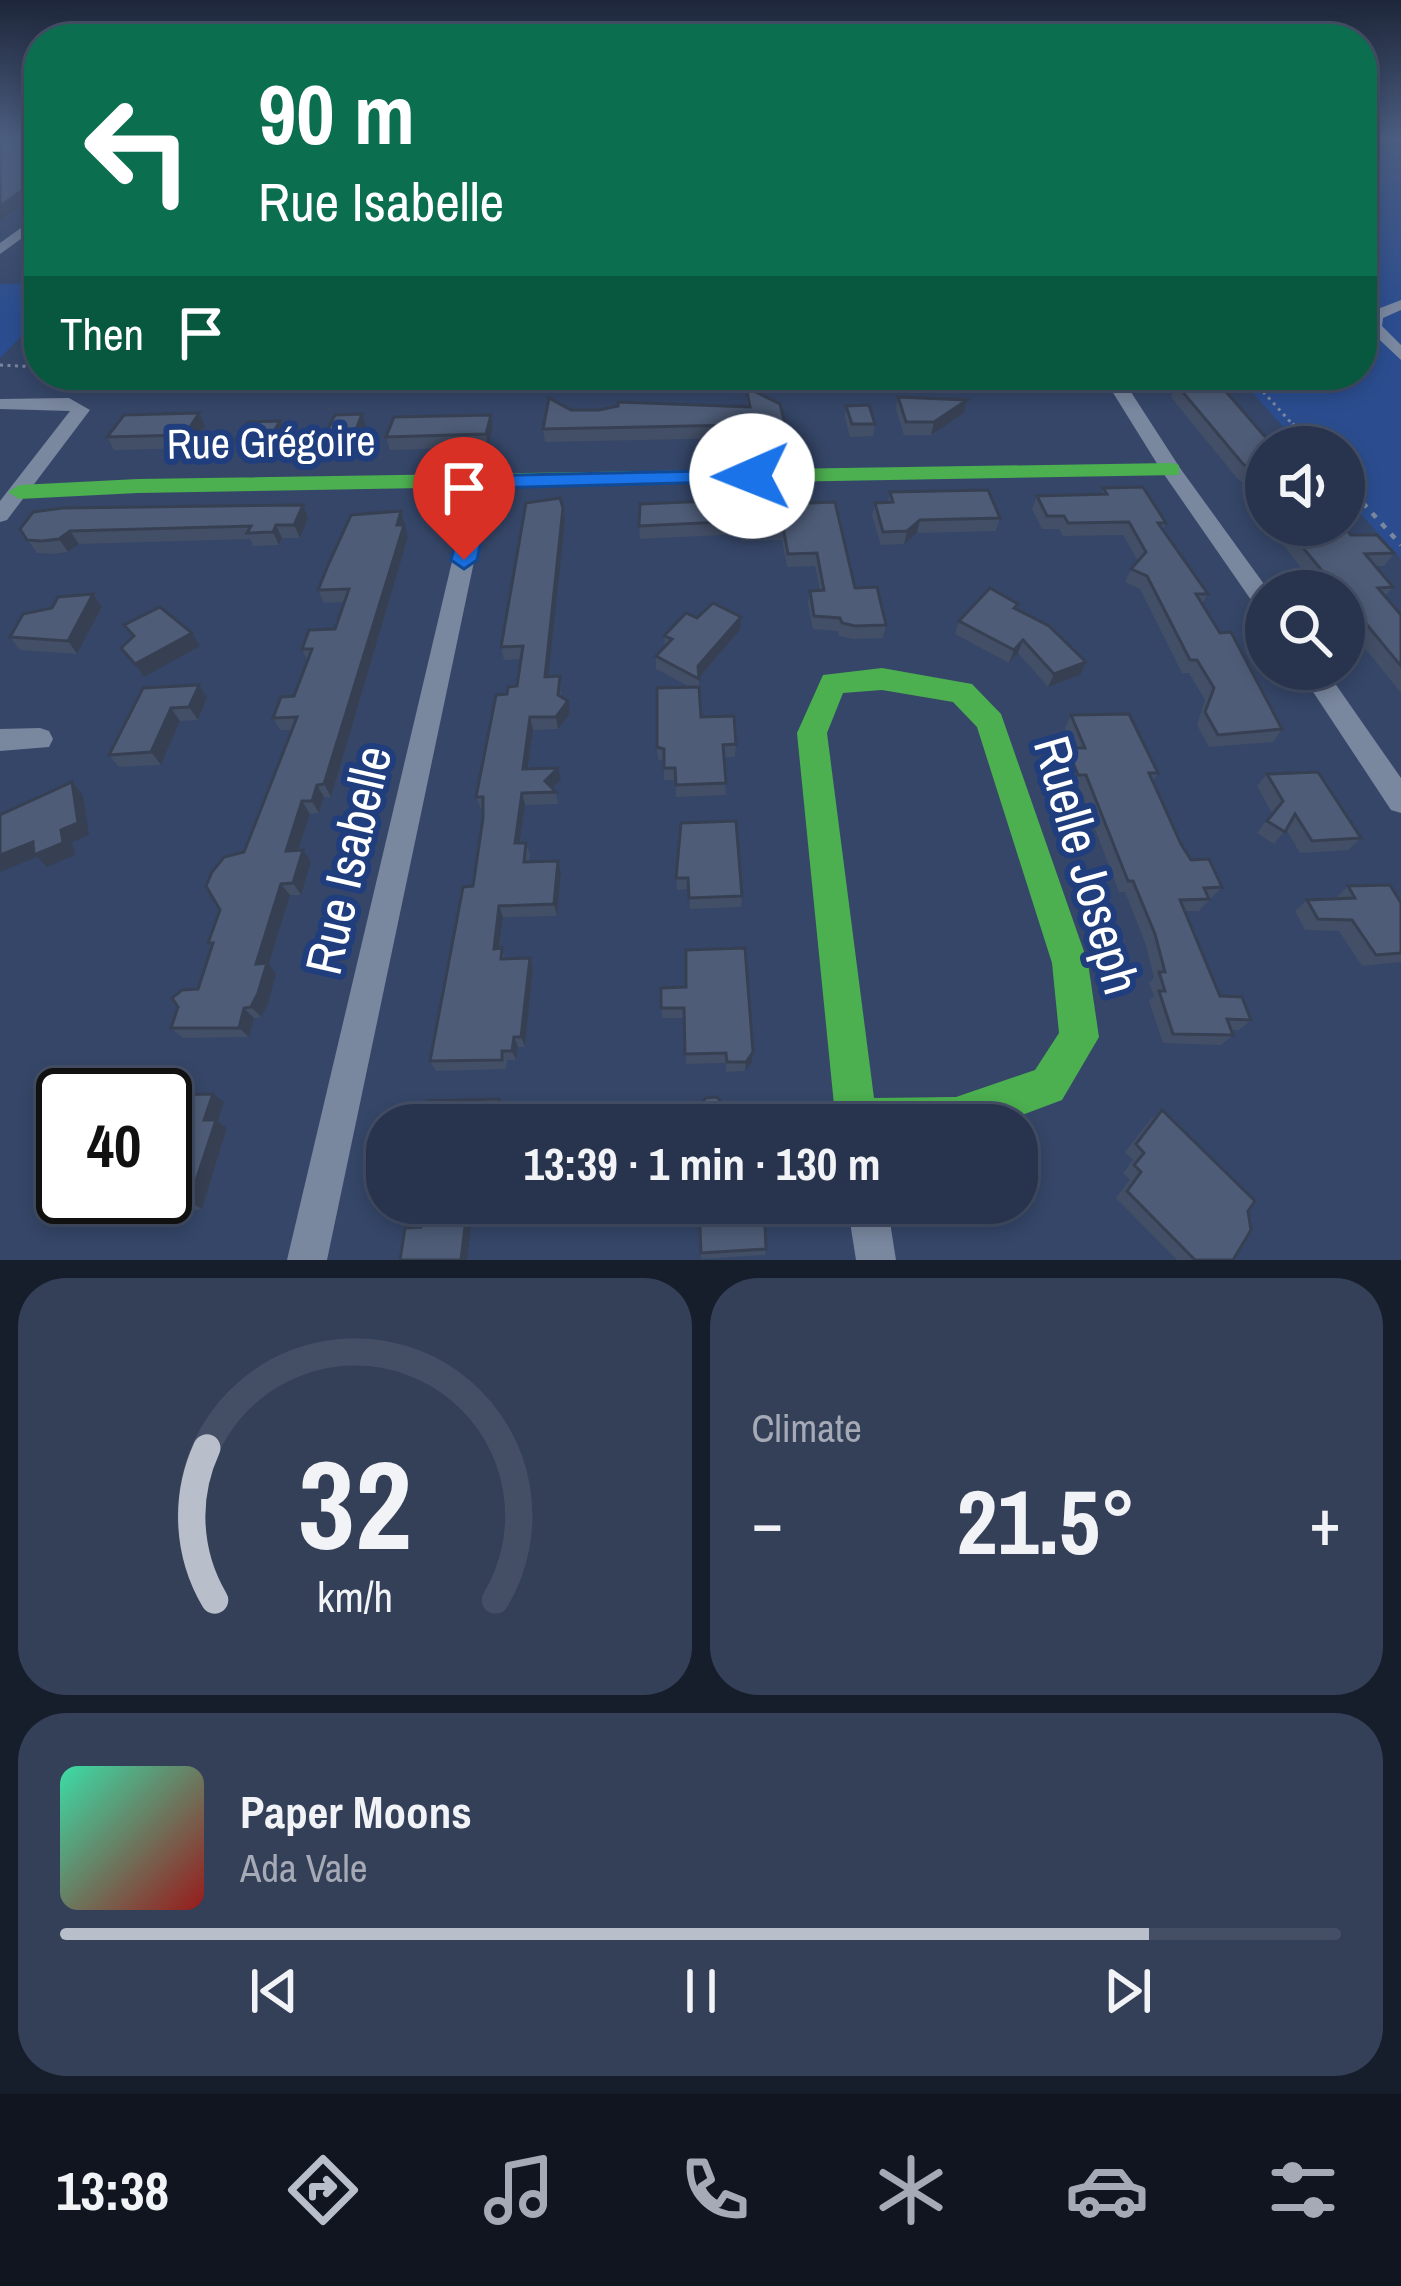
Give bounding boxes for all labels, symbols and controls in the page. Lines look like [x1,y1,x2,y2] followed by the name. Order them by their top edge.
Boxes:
[258,57,415,170] text: 90 m
[60,72,216,228] icon: left
[258,165,504,238] text: Rue Isabelle
[168,300,234,366] icon: arrive
[60,303,144,364] text: Then
[166,412,376,472] street label: Rue Grégoire
[689,413,815,539] position arrow
[1245,426,1365,690] map controls
[1245,426,1365,546] button: sound
[413,437,515,560] pin
[431,455,497,521] icon: arrive
[1245,570,1365,690] button: search
[1018,728,1157,1002] street label: Ruelle Joseph
[288,739,407,981] street label: Rue Isabelle
[36,1068,192,1224] speed limit sign: 40
[524,1133,880,1194] text: 13:39 · 1 min · 130 m
[752,1402,862,1454] text: Climate
[298,1420,412,1588] text: 32
[956,1461,1136,1582] text: 21.5°
[752,1477,783,1566] text: −
[1309,1477,1341,1566] text: +
[317,1567,393,1624] text: km/h
[240,1781,472,1842] text: Paper Moons
[240,1842,367,1894] text: Ada Vale
[241,1958,307,2024] icon: previous
[668,1958,734,2024] icon: pause
[1095,1958,1161,2024] icon: next
[281,2148,365,2232] icon: directions
[477,2148,561,2232] icon: music
[673,2148,757,2232] icon: phone
[869,2148,953,2232] icon: climate
[1065,2148,1149,2232] icon: car
[1261,2148,1345,2232] icon: filters
[56,2154,169,2227] text: 13:38

